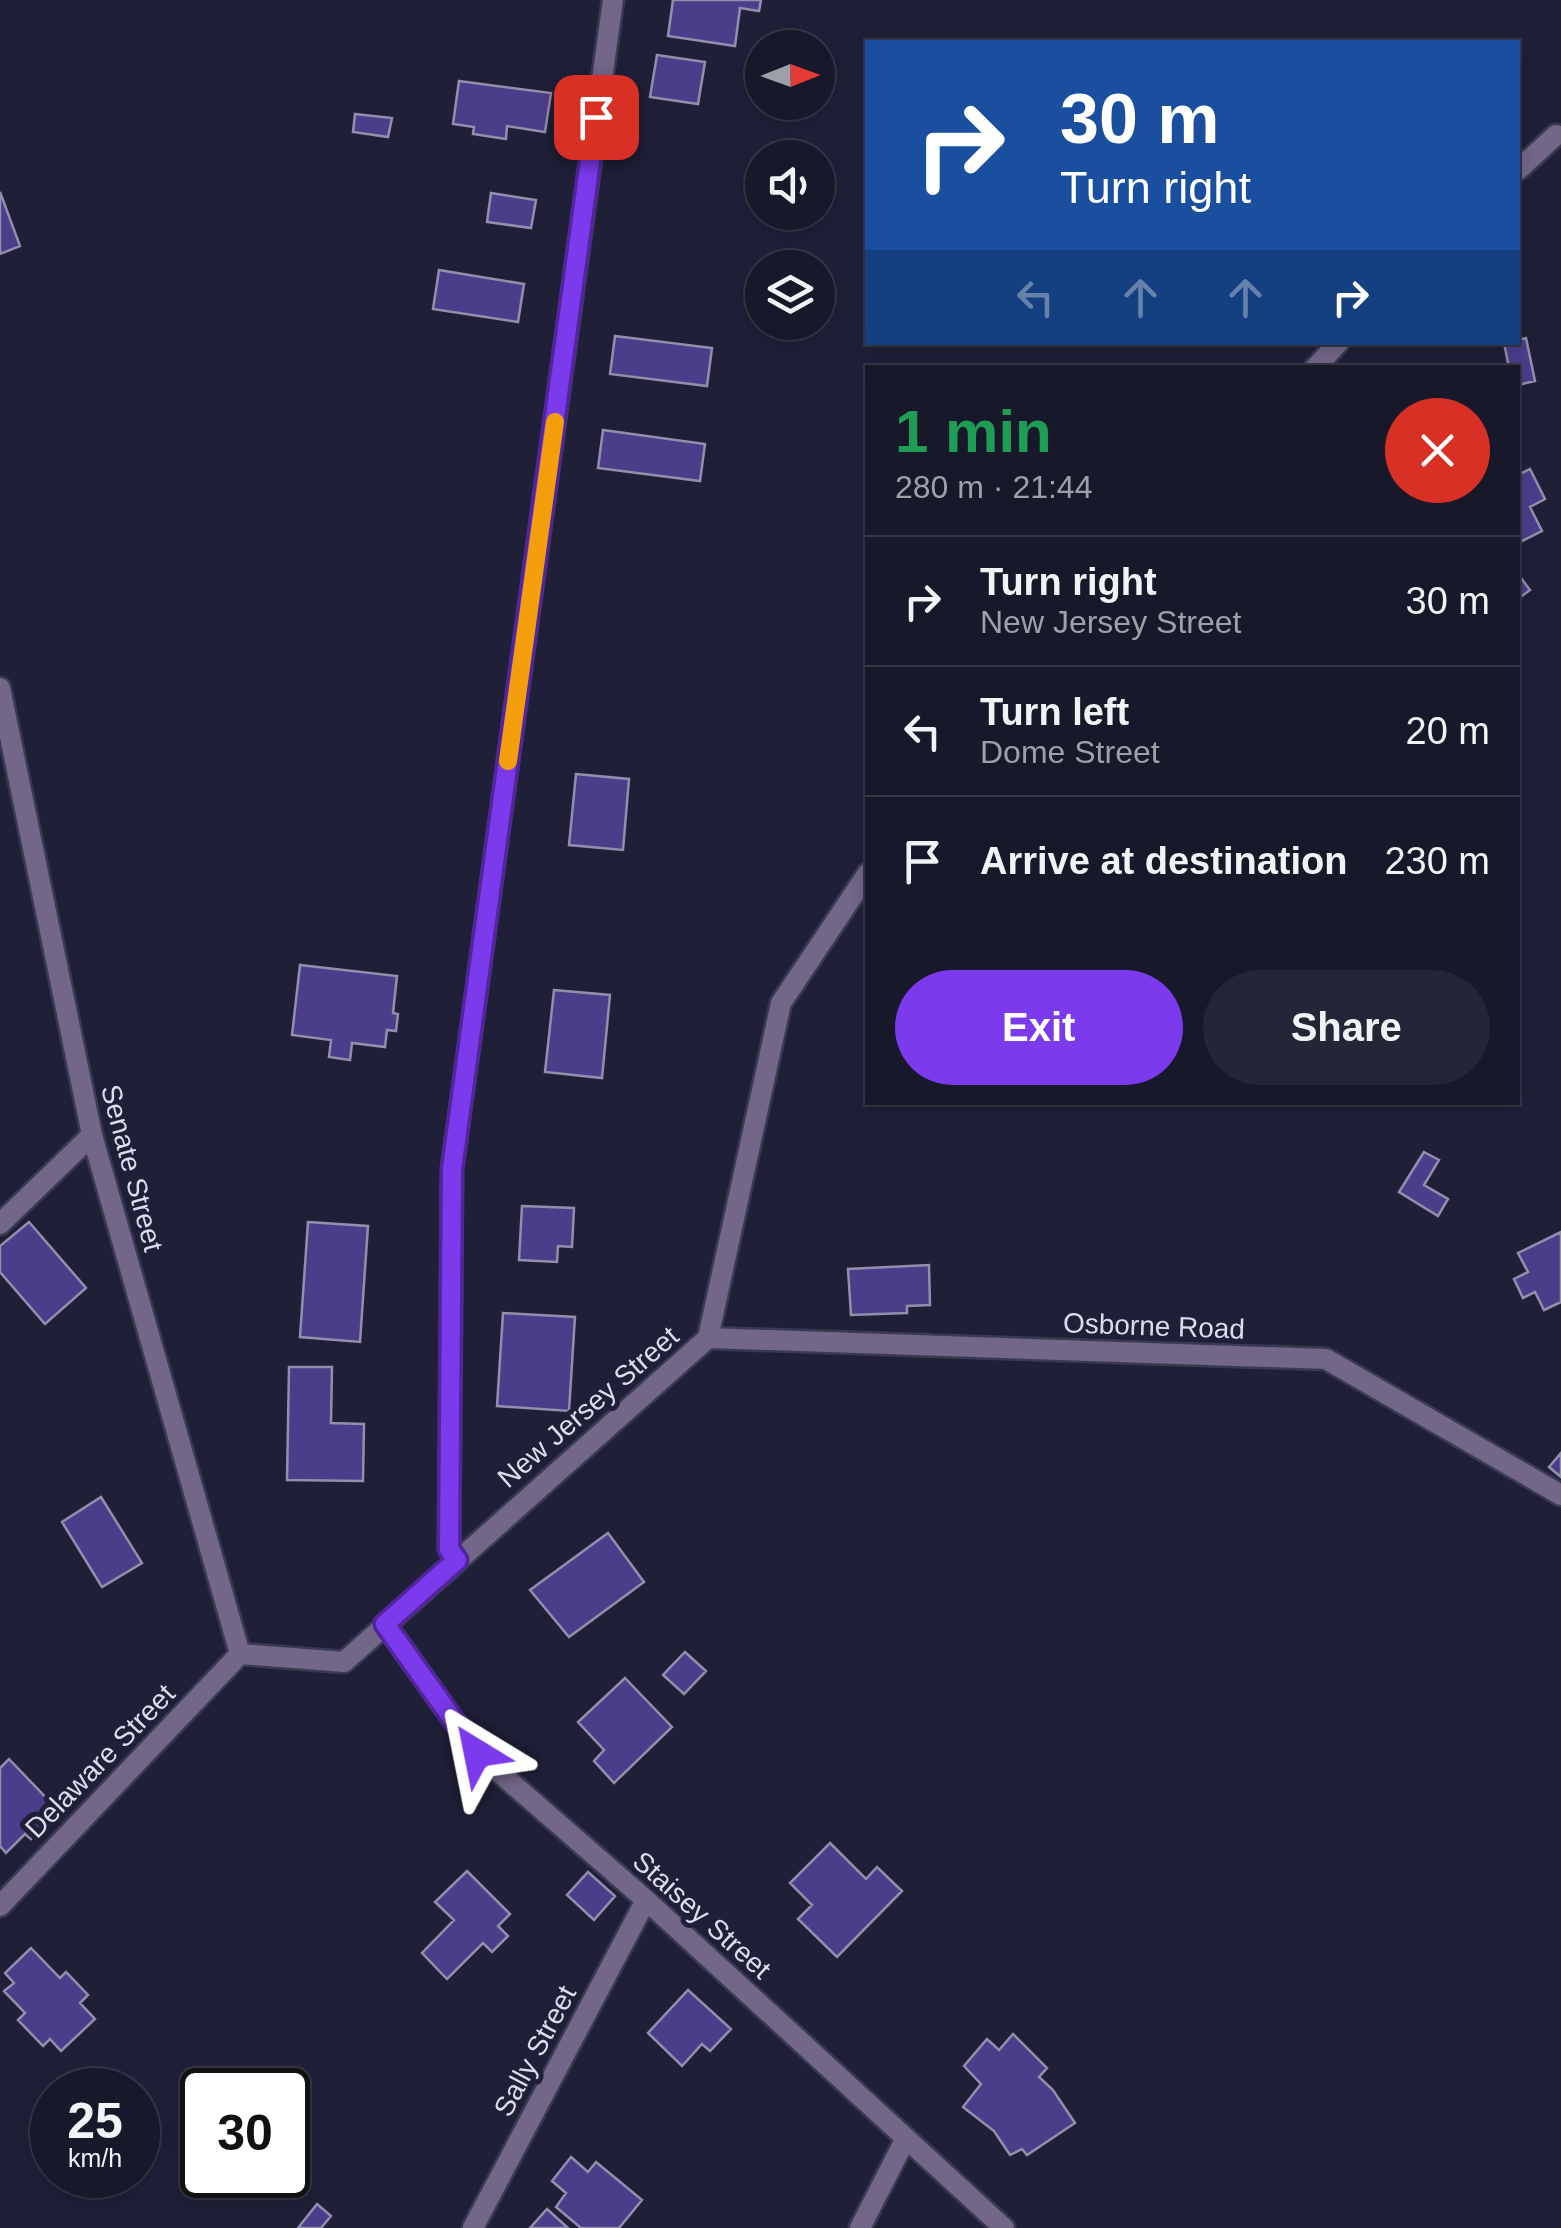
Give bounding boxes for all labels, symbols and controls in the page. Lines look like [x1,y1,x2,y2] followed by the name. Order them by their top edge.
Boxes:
[745,30,835,120] north arrow
[745,30,835,340] map controls
[554,75,639,160] pin
[895,80,1025,210] icon: right
[1060,80,1220,158] text: 30 m
[569,90,624,145] icon: arrive
[745,140,835,230] button: sound
[1060,162,1251,213] text: Turn right
[745,250,835,340] button: layers
[1008,270,1063,325] icon: left
[1113,270,1168,325] icon: ahead
[1218,270,1273,325] icon: ahead
[1323,270,1378,325] icon: right
[895,398,1052,465] text: 1 min
[1385,398,1490,503] button: close
[895,469,1092,505] text: 280 m · 21:44
[980,561,1157,603] text: Turn right
[895,574,950,629] icon: right
[1406,580,1490,622] text: 30 m
[980,604,1241,640] text: New Jersey Street
[980,691,1129,733] text: Turn left
[895,704,950,759] icon: left
[1406,710,1490,752] text: 20 m
[980,734,1160,770] text: Dome Street
[895,834,950,889] icon: arrive
[980,840,1347,882] text: Arrive at destination
[1384,840,1490,882] text: 230 m
[895,970,1183,1085] button: Exit
[1203,970,1490,1085] button: Share
[95,1081,169,1255] street label: Senate Street
[1062,1307,1246,1345] street label: Osborne Road
[492,1320,685,1494] street label: New Jersey Street
[19,1678,181,1844] street label: Delaware Street
[425,1701,529,1805] position arrow
[627,1845,777,1985] street label: Staisey Street
[488,1980,582,2121] street label: Sally Street
[180,2068,310,2198] speed limit sign: 30
[67,2093,123,2149] text: 25
[68,2144,122,2172] text: km/h

